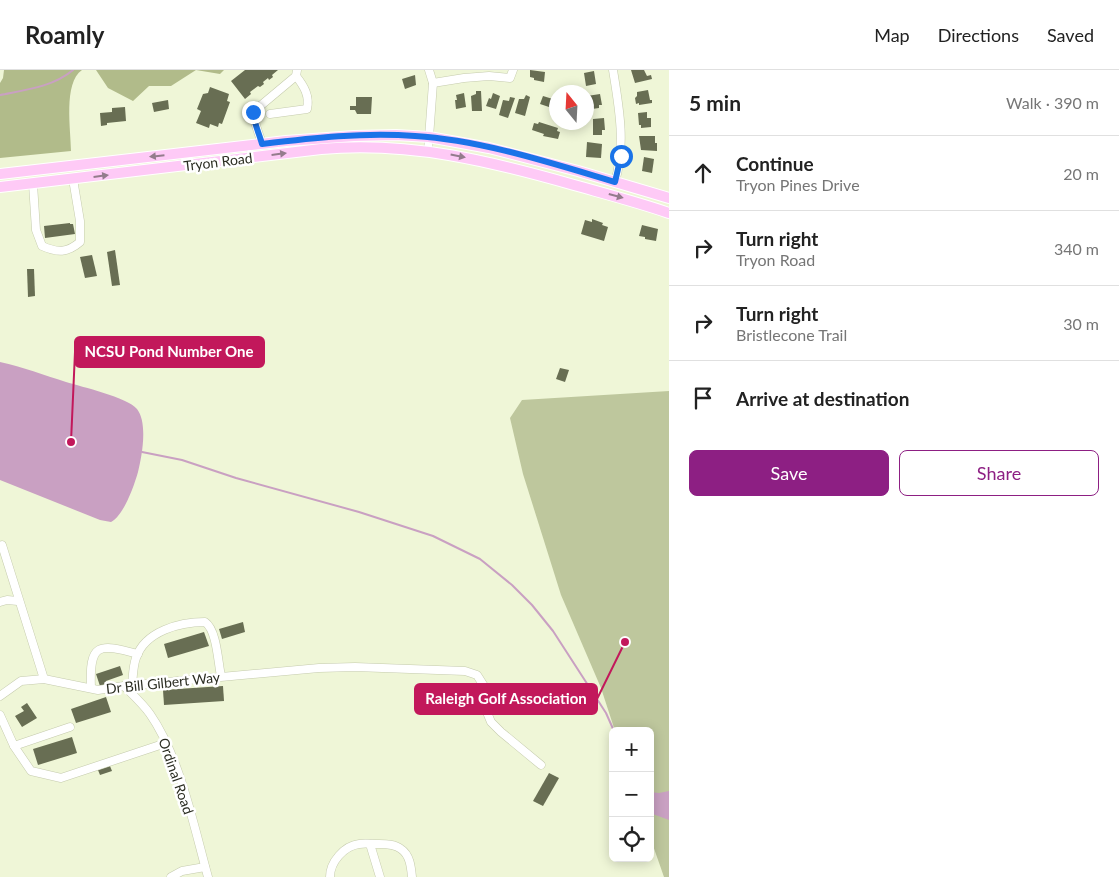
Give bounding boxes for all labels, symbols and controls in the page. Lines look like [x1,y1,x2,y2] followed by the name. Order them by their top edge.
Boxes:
[25,20,104,49] text: Roamly
[874,24,910,46] text: Map
[938,24,1019,46] text: Directions
[1047,24,1094,46] text: Saved
[549,85,594,130] north arrow
[689,90,741,115] text: 5 min
[1006,93,1099,112] text: Walk · 390 m
[242,101,265,124] route end
[610,145,633,168] route start
[183,149,253,174] street label: Tryon Road
[272,150,288,158] one-way arrow
[149,152,165,160] one-way arrow
[451,152,466,160] one-way arrow
[736,152,814,175] text: Continue
[689,159,717,187] icon: ahead
[1063,164,1099,183] text: 20 m
[93,172,109,180] one-way arrow
[736,175,860,194] text: Tryon Pines Drive
[608,192,623,200] one-way arrow
[736,227,818,250] text: Turn right
[689,234,717,262] icon: right
[1054,239,1099,258] text: 340 m
[736,250,815,269] text: Tryon Road
[736,302,818,325] text: Turn right
[689,309,717,337] icon: right
[1063,314,1099,333] text: 30 m
[736,325,847,344] text: Bristlecone Trail
[75,337,264,367] callout: NCSU Pond Number One
[84,342,254,360] text: NCSU Pond Number One
[689,384,717,412] icon: arrive
[736,387,909,410] text: Arrive at destination
[689,450,889,496] button: Save
[899,450,1099,496] button: Share
[105,668,222,697] street label: Dr Bill Gilbert Way
[415,684,597,714] callout: Raleigh Golf Association
[425,689,587,707] text: Raleigh Golf Association
[609,727,654,862] map controls
[609,727,654,772] button: +
[155,735,198,816] street label: Ordinal Road
[609,772,654,817] button: −
[609,817,654,862] button: locate

